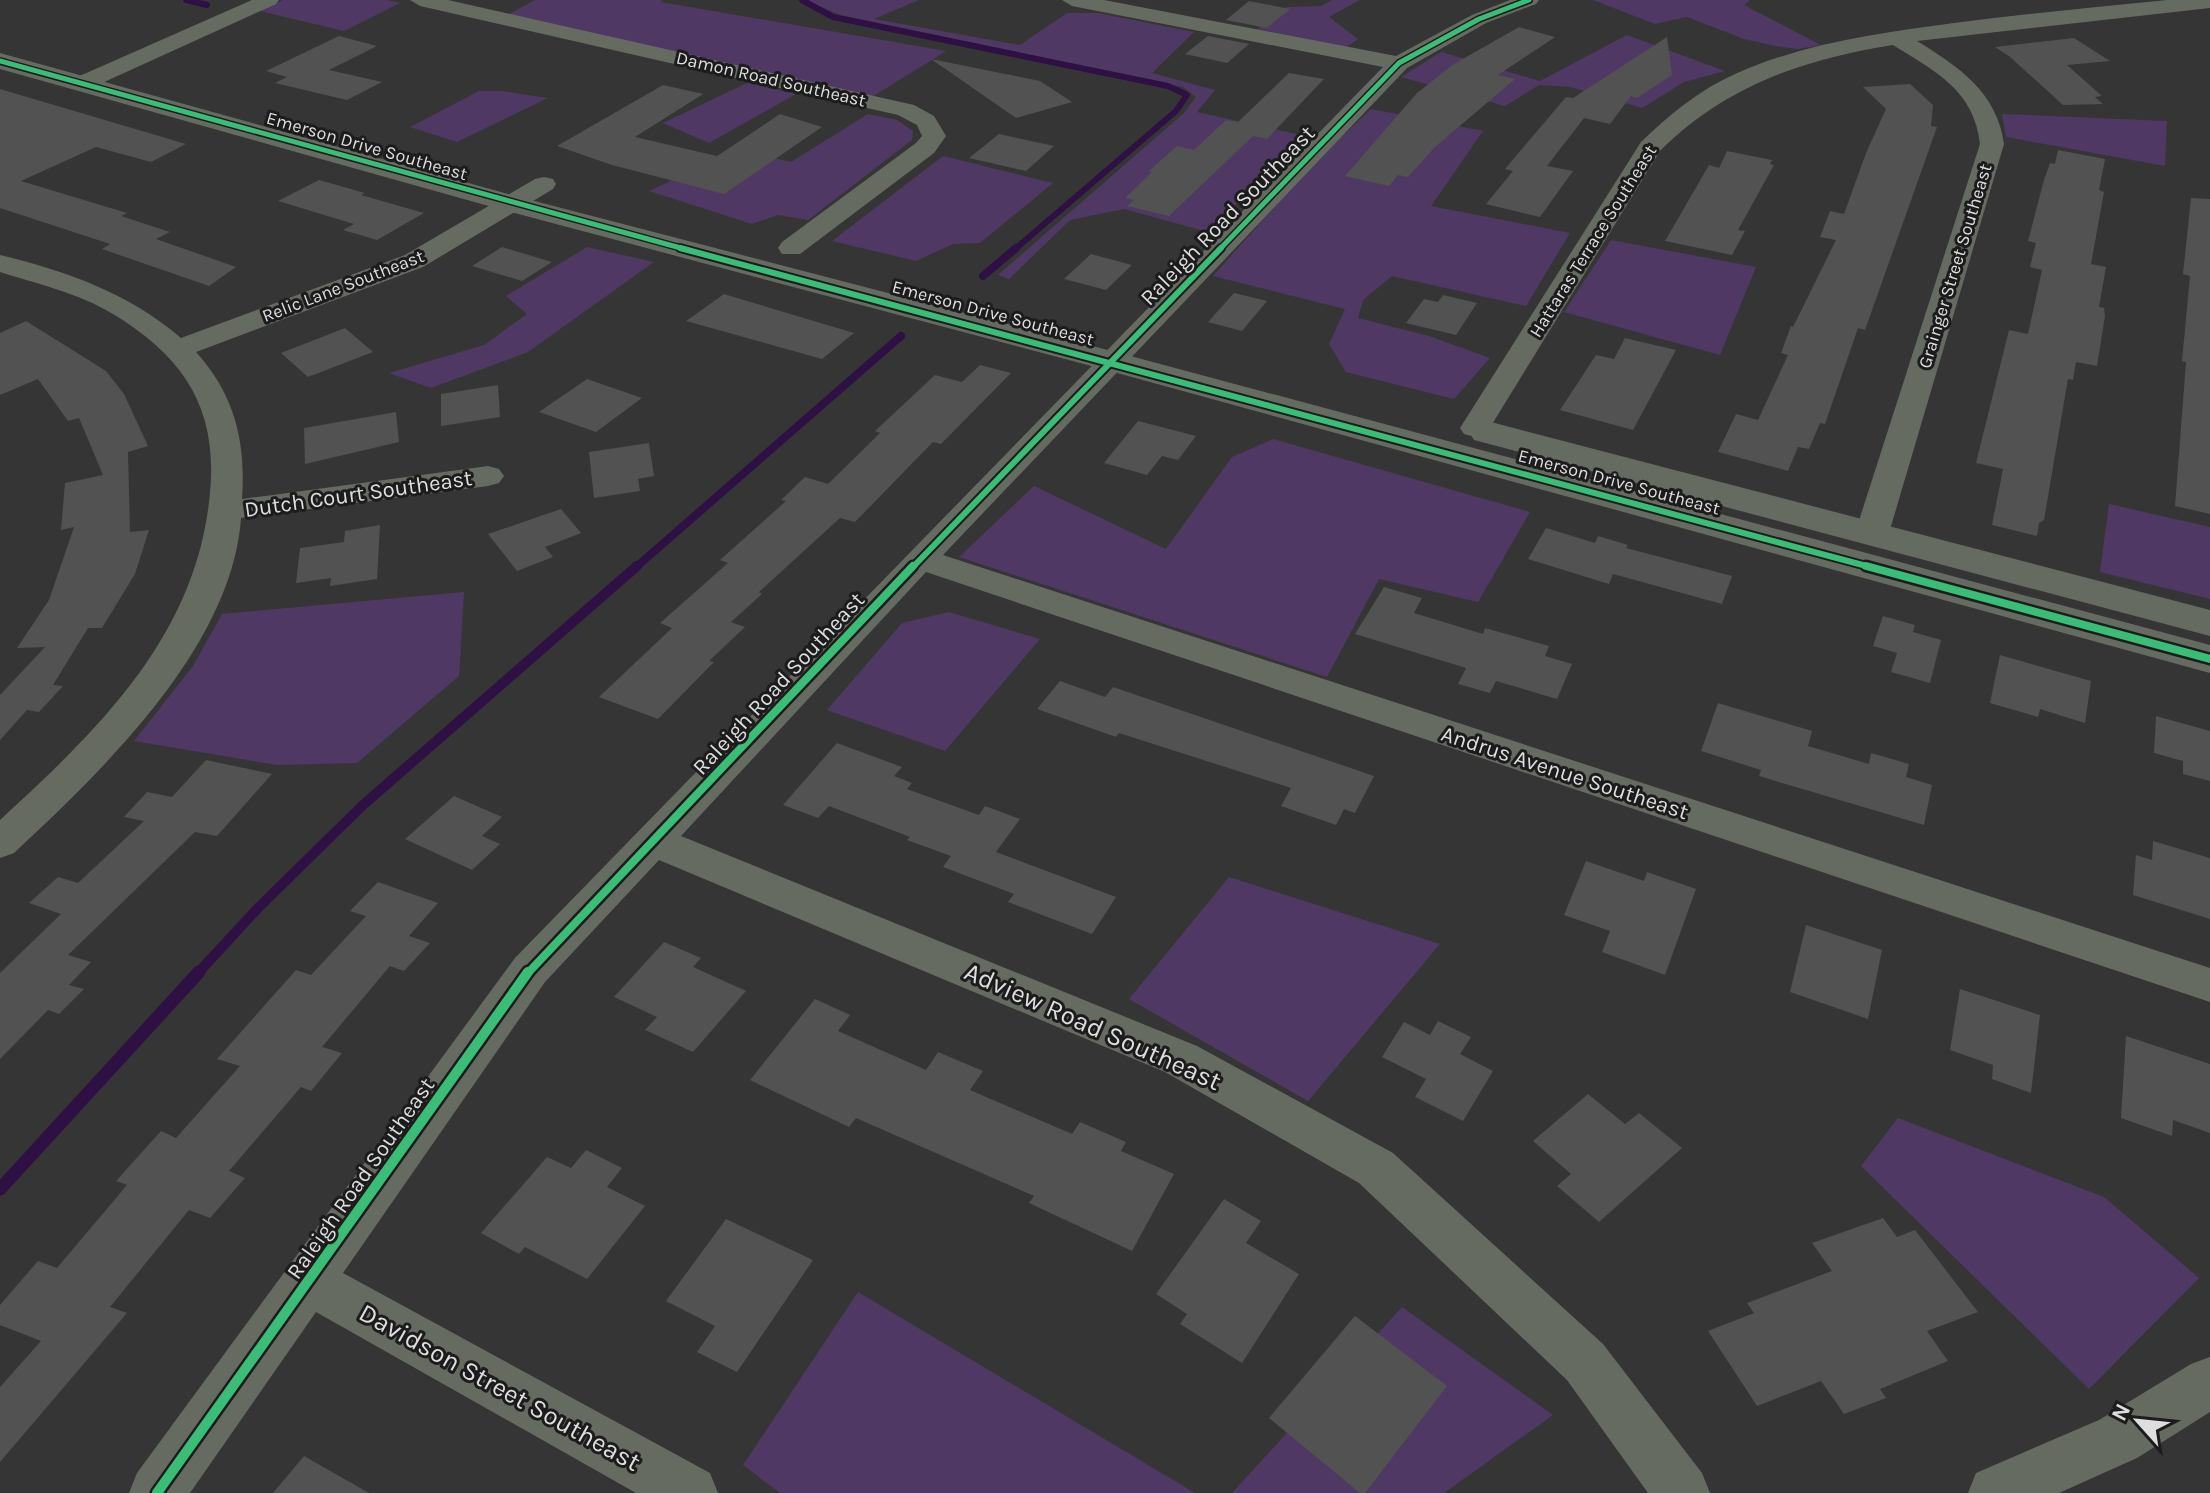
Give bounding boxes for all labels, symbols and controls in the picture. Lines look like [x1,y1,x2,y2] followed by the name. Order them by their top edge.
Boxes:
[674,46,868,112] street label: Damon Road Southeast
[264,107,470,185] street label: Emerson Drive Southeast
[1135,120,1320,311] street label: Raleigh Road Southeast
[1525,141,1661,341] street label: Hattaras Terrace Southeast
[1913,161,1997,371] street label: Grainger Street Southeast
[259,245,427,327] street label: Relic Lane Southeast
[890,275,1097,351] street label: Emerson Drive Southeast
[1516,444,1723,520] street label: Emerson Drive Southeast
[243,465,474,523] street label: Dutch Court Southeast
[687,587,870,780] street label: Raleigh Road Southeast
[1438,721,1691,825] street label: Andrus Avenue Southeast
[960,956,1226,1097] street label: Adview Road Southeast
[281,1073,440,1284] street label: Raleigh Road Southeast
[354,1297,646,1478] street label: Davidson Street Southeast
[2098,1381,2178,1461] north arrow
[2106,1399,2136,1425] text: N

